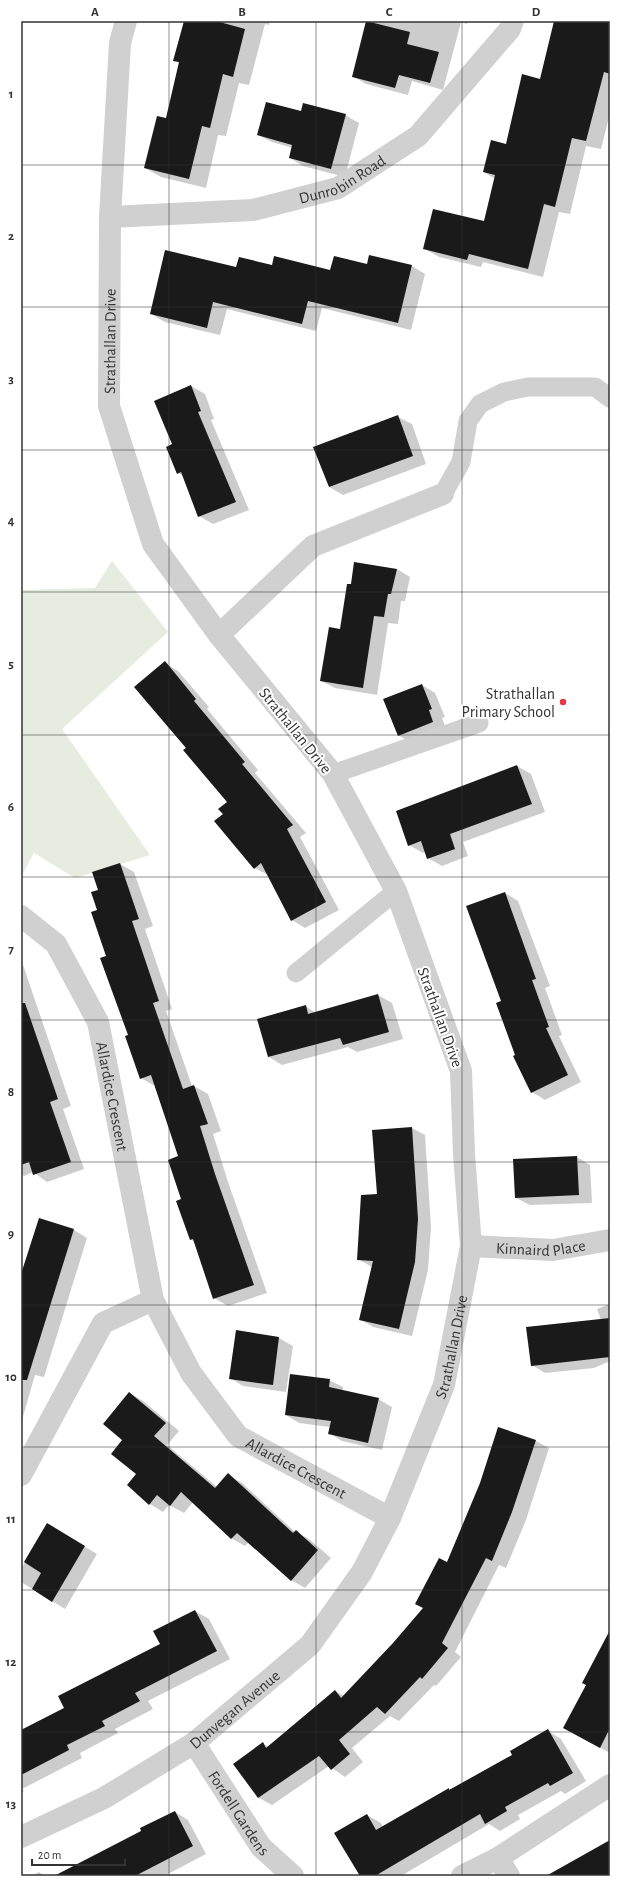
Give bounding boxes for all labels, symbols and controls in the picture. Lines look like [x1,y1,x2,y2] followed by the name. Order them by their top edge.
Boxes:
[91,6,99,19] text: A
[238,6,246,19] text: B
[386,6,393,19] text: C
[532,6,541,19] text: D
[9,88,13,101] text: 1
[297,153,388,207] street label: Dunrobin Road
[8,230,14,243] text: 2
[102,289,119,394] street label: Strathallan Drive
[8,373,14,386] text: 3
[8,515,15,528] text: 4
[8,658,14,671] text: 5
[256,685,335,777] street label: Strathallan Drive
[462,686,555,721] place label: Strathallan Primary School
[558,697,568,707] marker: Strathallan Primary School
[8,801,14,814] text: 6
[8,943,14,956] text: 7
[415,965,466,1070] street label: Strathallan Drive
[93,1040,130,1153] street label: Allardice Crescent
[8,1086,14,1099] text: 8
[8,1228,14,1241] text: 9
[496,1237,587,1259] street label: Kinnaird Place
[432,1294,470,1401] street label: Strathallan Drive
[5,1371,17,1384] text: 10
[243,1435,349,1502] street label: Allardice Crescent
[6,1513,16,1526] text: 11
[6,1656,16,1669] text: 12
[187,1667,283,1752] street label: Dunvegan Avenue
[205,1768,272,1859] street label: Fordell Gardens
[6,1798,17,1811] text: 13
[32,1841,125,1867] scale bar
[38,1849,61,1861] text: 20 m

